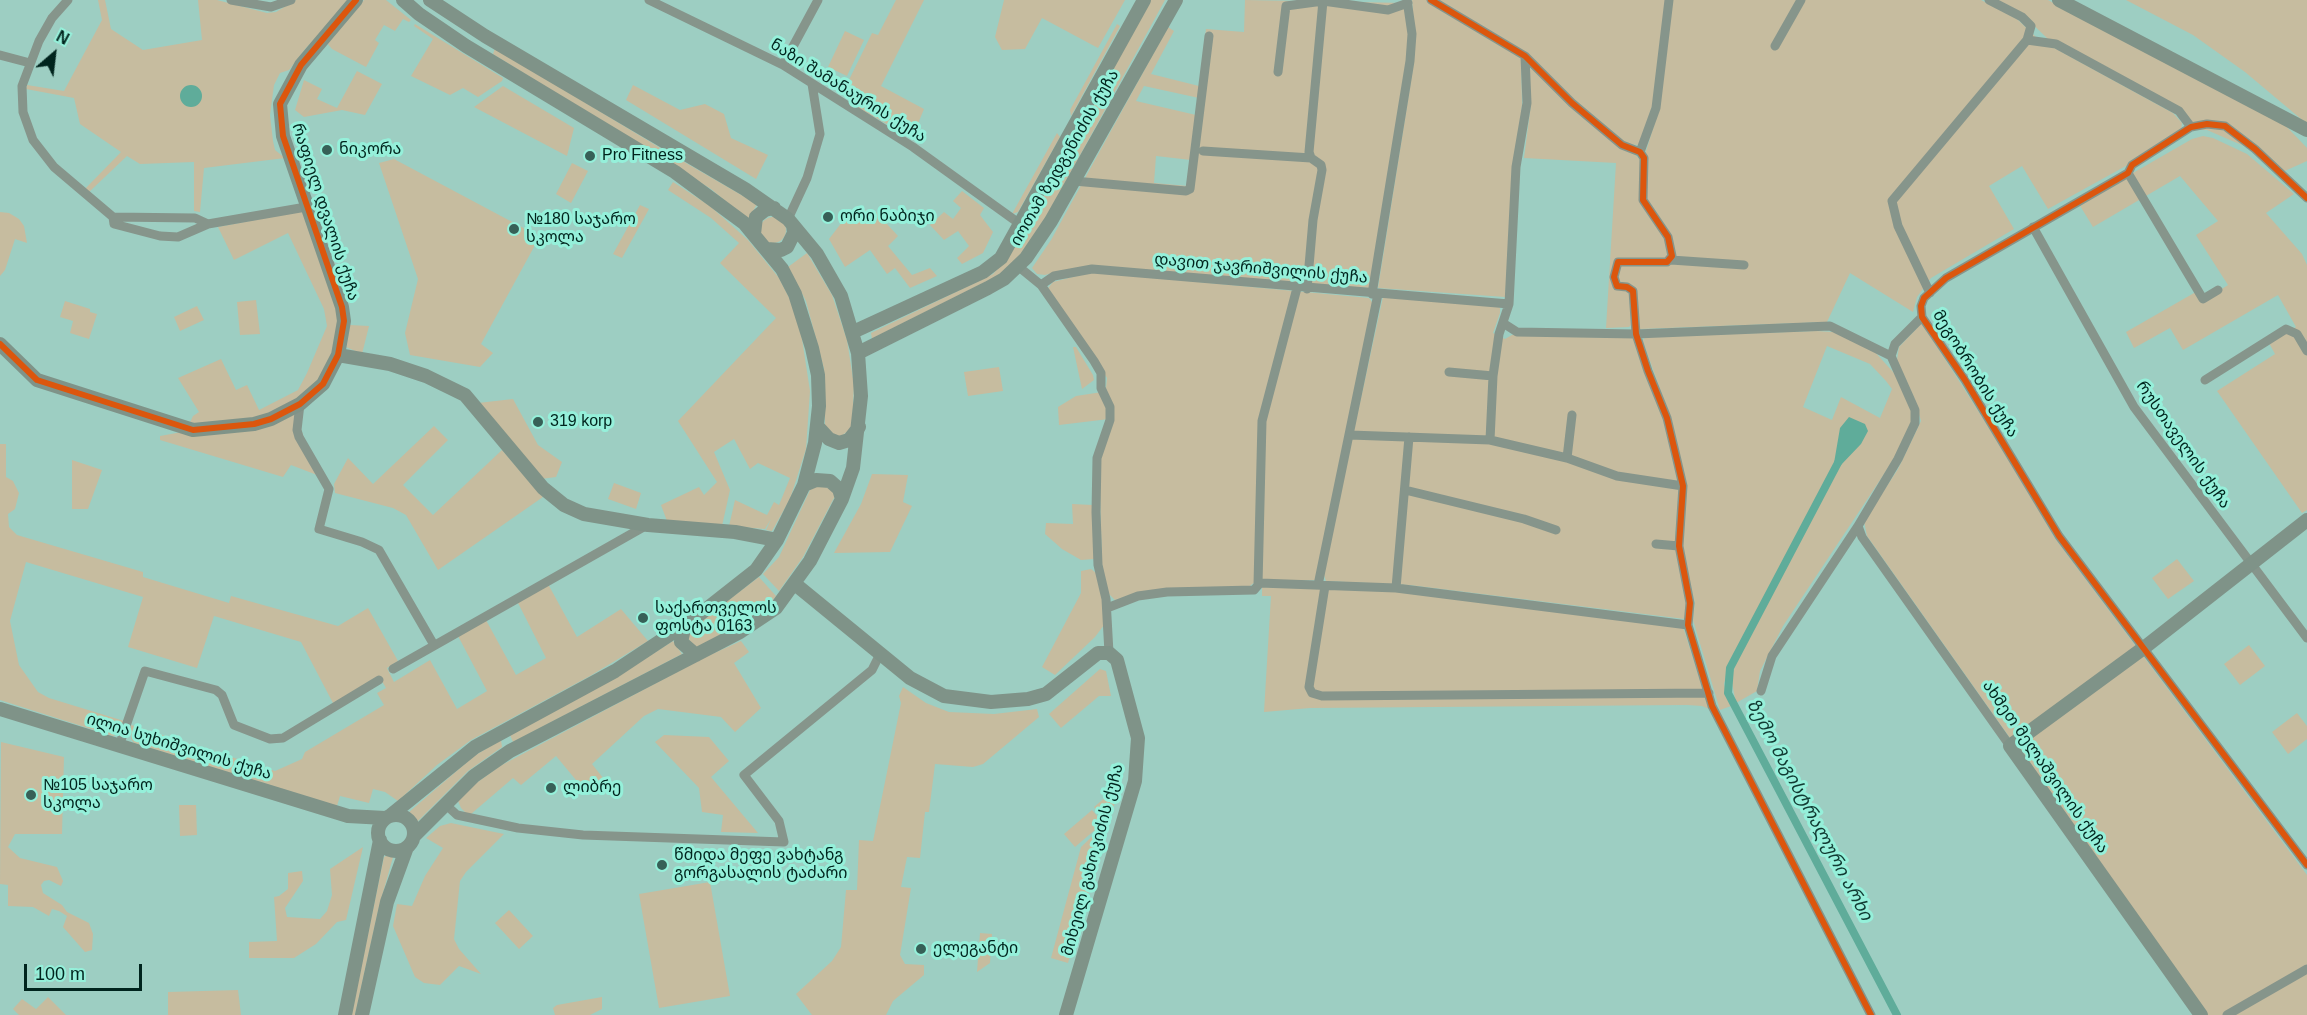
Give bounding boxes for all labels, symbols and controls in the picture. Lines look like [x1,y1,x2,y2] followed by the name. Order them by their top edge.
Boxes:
[24,24,84,84] north arrow
[54,27,72,48] text: N
[767,35,929,147] street label: ნაზი შამანაურის ქუჩა
[1007,67,1123,249] street label: იოთამ ზედგენიძის ქუჩა
[287,121,363,303] street label: რაფიელ დვალის ქუჩა
[339,140,401,160] place label: ნიკორა
[320,143,334,157] marker: ნიკორა
[602,146,683,166] place label: Pro Fitness
[583,149,597,163] marker: Pro Fitness
[840,207,935,227] place label: ორი ნაბიჯი
[526,210,636,248] place label: №180 საჯარო სკოლა
[821,210,835,224] marker: ორი ნაბიჯი
[507,222,521,236] marker: №180 საჯარო სკოლა
[1154,250,1368,288] street label: დავით ჯავრიშვილის ქუჩა
[1928,307,2022,441] street label: მეგობრობის ქუჩა
[2132,378,2234,512] street label: რუსთაველის ქუჩა
[550,412,612,432] place label: 319 korp
[531,415,545,429] marker: 319 korp
[655,599,777,637] place label: საქართველოს ფოსტა 0163
[636,611,650,625] marker: საქართველოს ფოსტა 0163
[1978,677,2112,857] street label: ახმეთ მელაშვილის ქუჩა
[1741,696,1877,924] water label: ზემო მაგისტრალური არხი
[84,710,274,784] street label: ილია სუხიშვილის ქუჩა
[1058,762,1128,958] street label: მიხეილ გახოკიძის ქუჩა
[43,776,153,814] place label: №105 საჯარო სკოლა
[563,778,621,798] place label: ლიბრე
[544,781,558,795] marker: ლიბრე
[24,788,38,802] marker: №105 საჯარო სკოლა
[674,846,848,884] place label: წმიდა მეფე ვახტანგ გორგასალის ტაძარი
[655,858,669,872] marker: წმიდა მეფე ვახტანგ გორგასალის ტაძარი
[933,939,1018,959] place label: ელეგანტი
[914,942,928,956] marker: ელეგანტი
[27,952,146,990] scale bar
[35,964,85,984] text: 100 m

